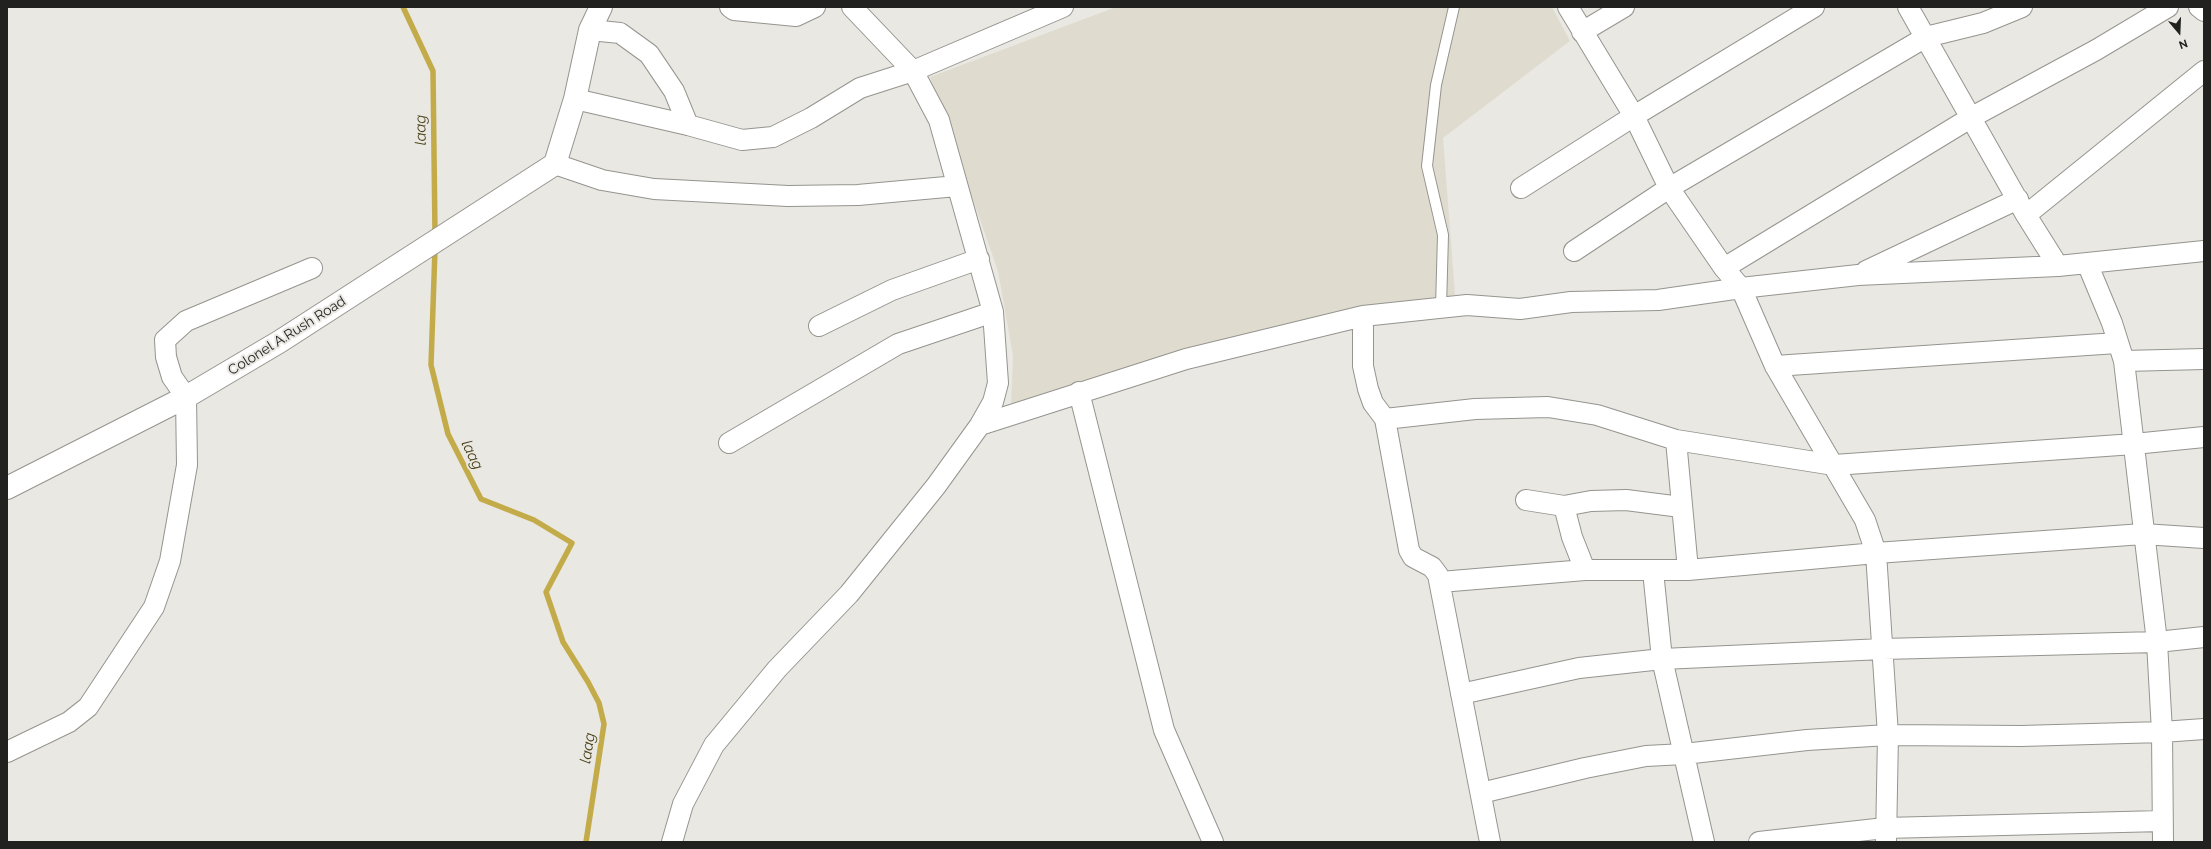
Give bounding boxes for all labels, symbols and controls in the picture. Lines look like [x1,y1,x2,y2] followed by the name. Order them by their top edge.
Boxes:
[2159,12,2199,52] north arrow
[2177,36,2189,51] text: N
[412,114,430,146] water label: laag
[225,293,349,379] street label: Colonel A.Rush Road
[457,437,487,473] water label: laag
[577,731,599,765] water label: laag

